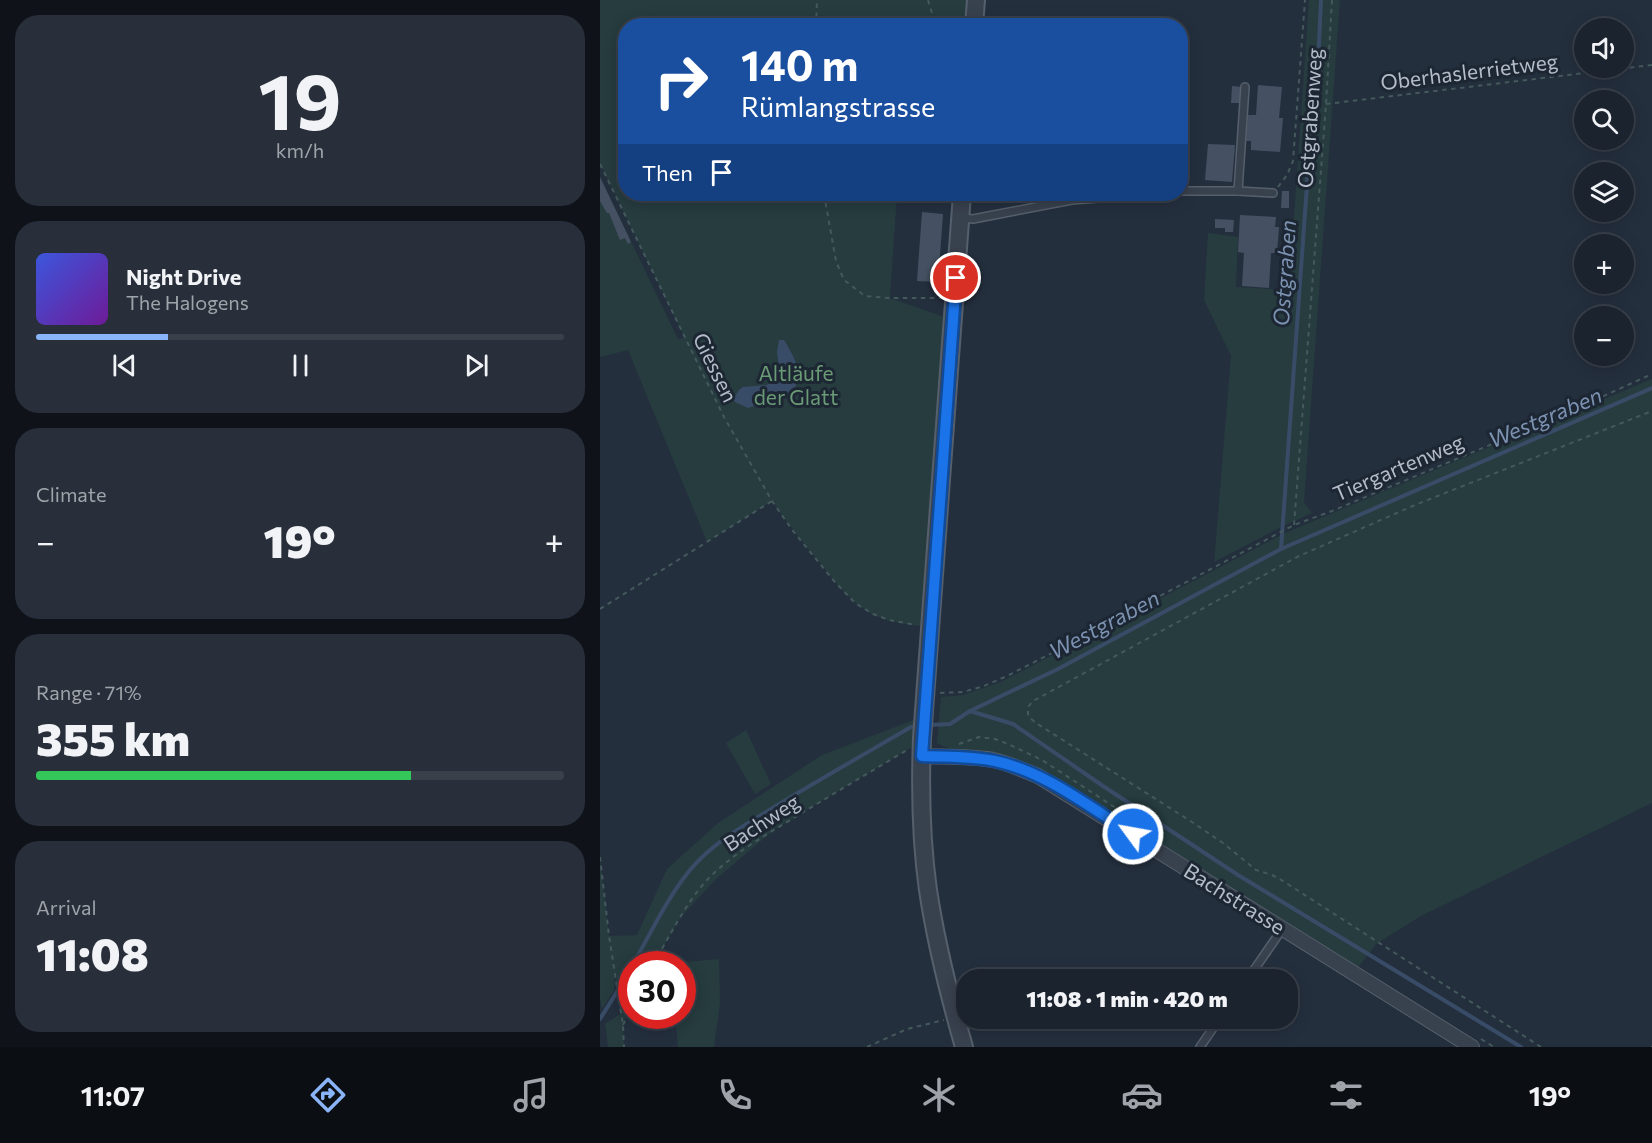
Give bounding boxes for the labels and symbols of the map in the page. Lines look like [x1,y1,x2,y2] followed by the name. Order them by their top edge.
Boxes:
[1292,47,1326,189] street label: Ostgrabenweg
[1379,48,1559,94] street label: Oberhaslerrietweg
[1267,219,1301,327] water label: Ostgraben
[930,252,981,303] pin
[689,328,743,406] street label: Giessen
[754,360,838,409] park label: Altläufe der Glatt
[1484,381,1606,453] water label: Westgraben
[1329,428,1467,506] street label: Tiergartenweg
[1044,584,1164,664] water label: Westgraben
[718,788,804,856] street label: Bachweg
[1101,802,1165,866] position arrow
[1180,857,1290,939] street label: Bachstrasse
[618,951,696,1029] speed limit sign: 30

